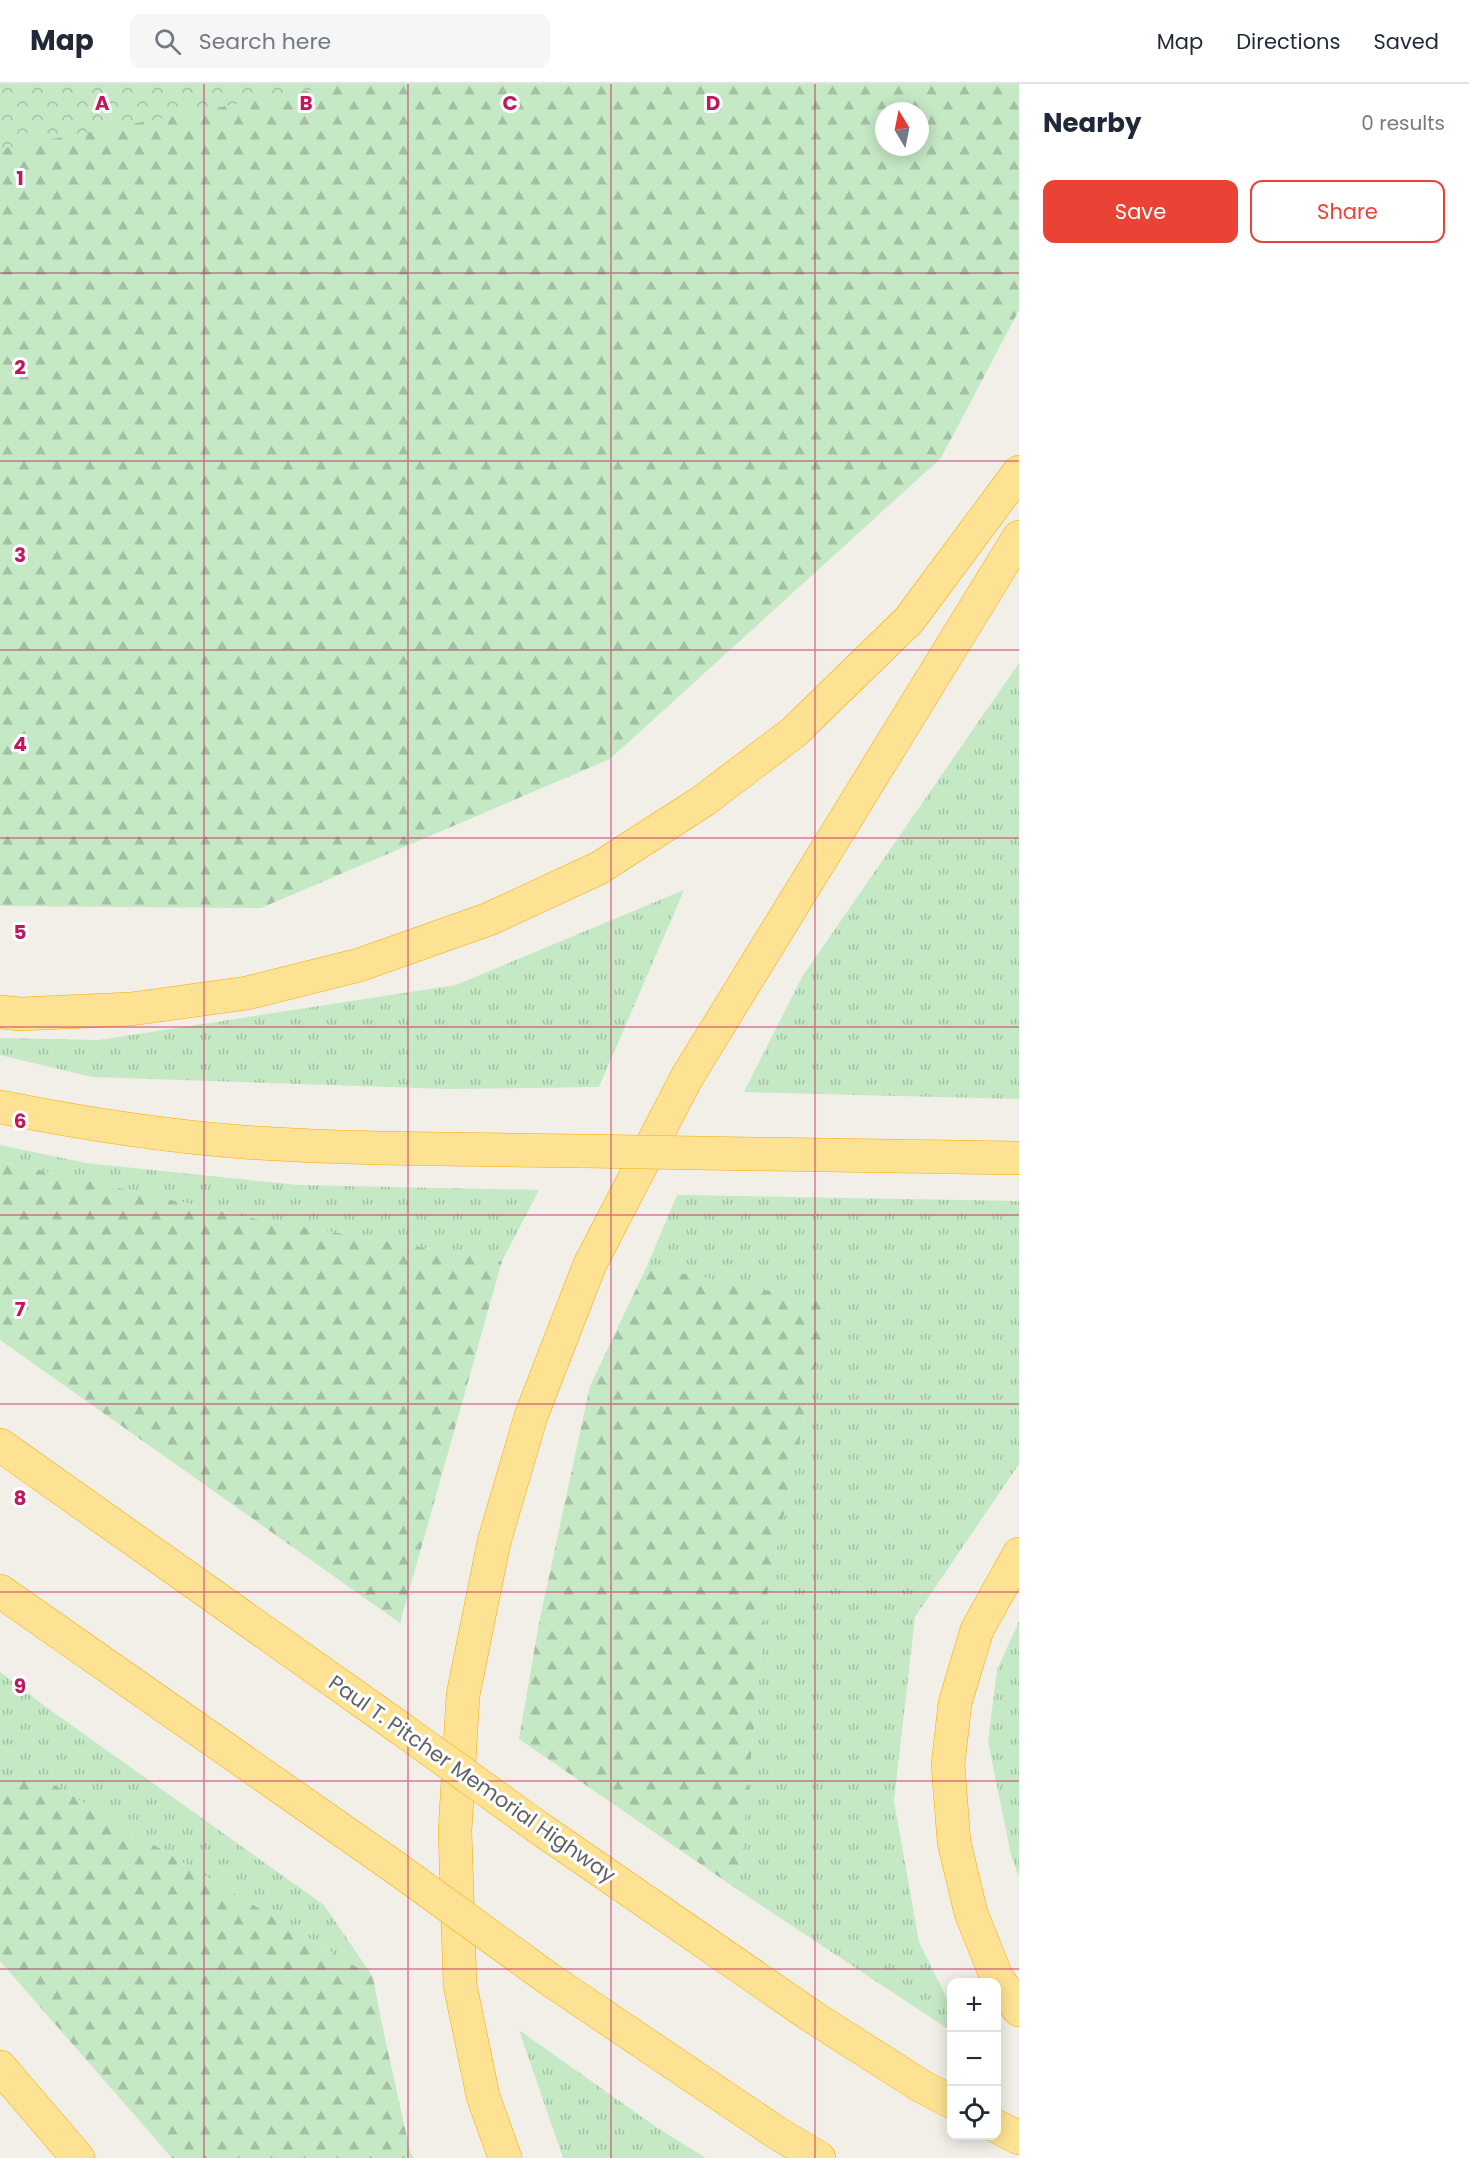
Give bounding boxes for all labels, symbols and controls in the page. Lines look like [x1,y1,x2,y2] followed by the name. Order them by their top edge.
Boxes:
[130,14,550,68] search box
[30,21,94,60] text: Map
[151,25,184,58] icon: search
[199,26,331,57] text: Search here
[1157,27,1203,56] text: Map
[1236,27,1340,56] text: Directions
[1373,27,1439,56] text: Saved
[95,89,110,117] text: A
[299,89,313,117] text: B
[502,89,518,117] text: C
[706,89,720,117] text: D
[875,102,929,156] north arrow
[1043,105,1141,141] text: Nearby
[1361,109,1445,137] text: 0 results
[16,164,24,192] text: 1
[1043,180,1238,243] button: Save
[1250,180,1445,243] button: Share
[14,353,26,381] text: 2
[14,541,26,569] text: 3
[13,730,27,758] text: 4
[14,918,27,946] text: 5
[14,1107,26,1135] text: 6
[15,1295,26,1323] text: 7
[14,1484,26,1512] text: 8
[323,1668,622,1889] street label: Paul T. Pitcher Memorial Highway
[14,1672,26,1700] text: 9
[947,1978,1001,2140] map controls
[947,1978,1001,2032] button: +
[947,2032,1001,2086] button: −
[947,2086,1001,2140] button: locate

